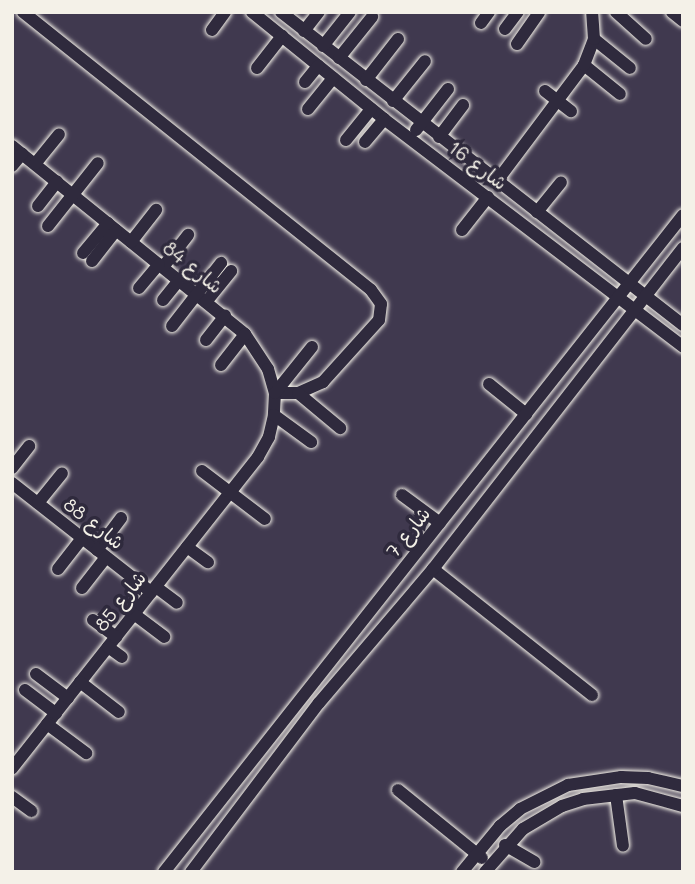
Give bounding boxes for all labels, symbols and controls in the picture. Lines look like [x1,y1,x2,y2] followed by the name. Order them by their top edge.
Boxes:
[444,136,512,194] street label: شارع 16
[159,236,227,298] street label: شارع 84
[59,492,129,554] street label: شارع 88
[381,502,435,562] street label: شارع 7
[90,566,150,636] street label: شارع 85

